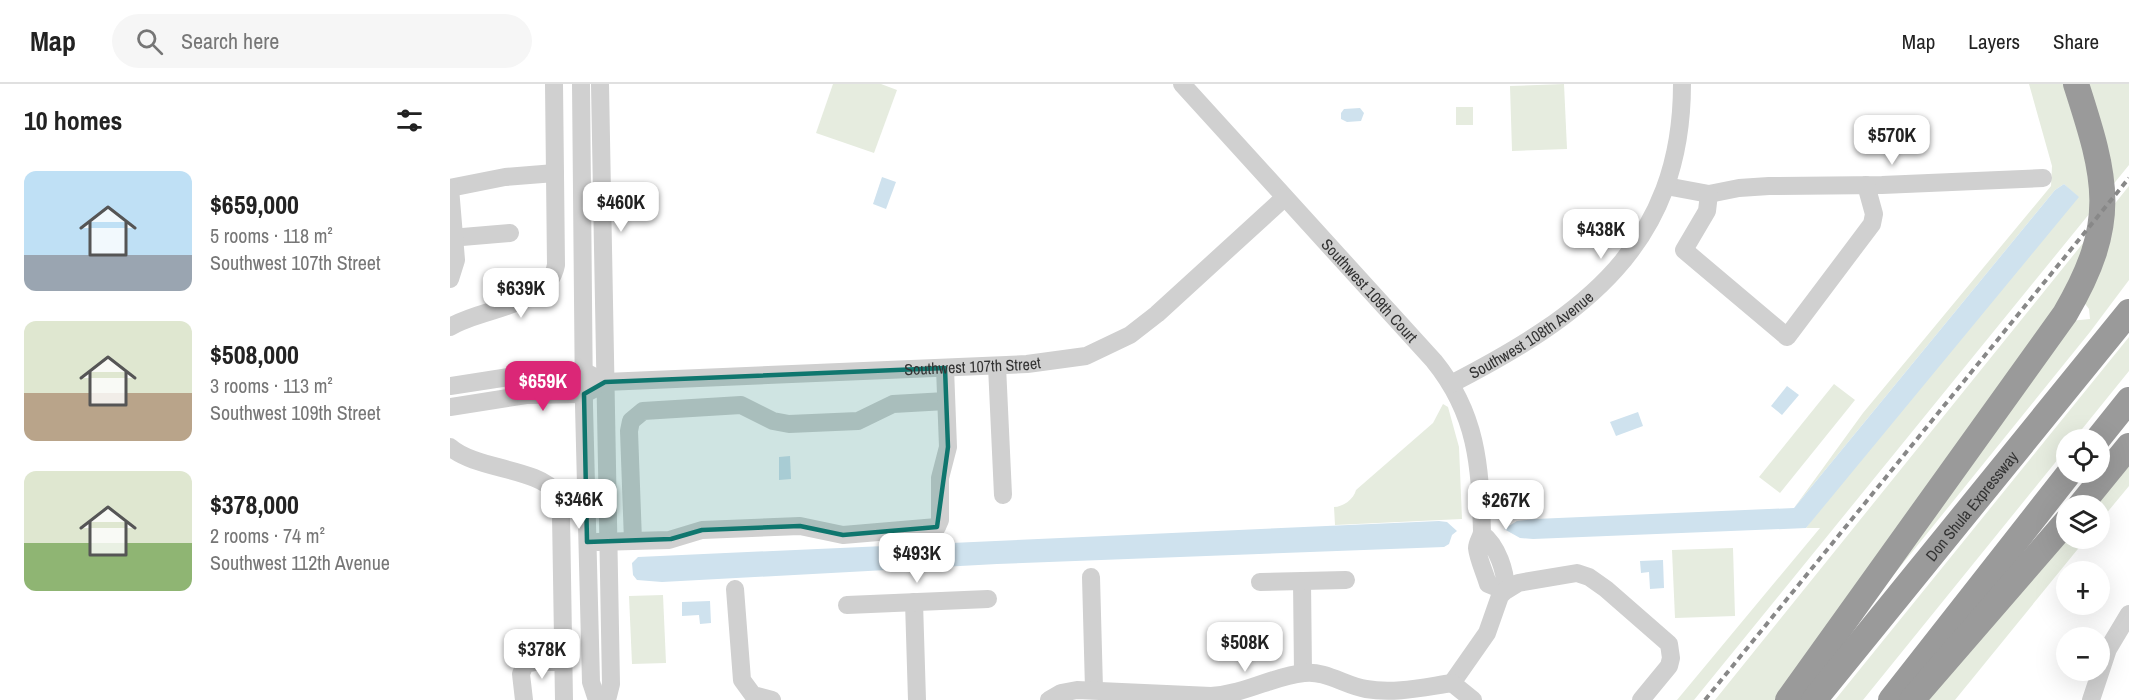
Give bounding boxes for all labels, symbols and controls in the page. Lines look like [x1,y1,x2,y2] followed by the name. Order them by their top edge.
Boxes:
[112,14,532,68] search box
[30,22,76,60] text: Map
[133,25,166,58] icon: search
[181,26,279,56] text: Search here
[1902,27,1935,56] text: Map
[1968,27,2020,56] text: Layers
[2053,27,2099,56] text: Share
[24,103,122,138] text: 10 homes
[393,104,426,137] icon: filters
[1850,115,1934,166] pin: $570K
[1868,121,1916,148] text: $570K
[579,182,663,233] pin: $460K
[210,187,299,222] text: $659,000
[597,188,645,215] text: $460K
[72,195,144,267] icon: home
[1559,209,1643,260] pin: $438K
[1577,215,1625,242] text: $438K
[210,222,333,249] text: 5 rooms · 118 m²
[1317,234,1423,347] street label: Southwest 109th Court
[210,249,381,276] text: Southwest 107th Street
[479,268,563,319] pin: $639K
[497,274,545,301] text: $639K
[1465,286,1598,384] street label: Southwest 108th Avenue
[210,337,299,372] text: $508,000
[72,345,144,417] icon: home
[904,351,1042,380] street label: Southwest 107th Street
[501,361,585,412] pin: $659K
[519,367,567,394] text: $659K
[210,372,333,399] text: 3 rooms · 113 m²
[210,399,381,426] text: Southwest 109th Street
[2056,429,2110,681] map controls
[2056,429,2110,483] button: locate
[1920,446,2023,566] street label: Don Shula Expressway
[537,479,621,530] pin: $346K
[1464,480,1548,531] pin: $267K
[555,485,603,512] text: $346K
[1482,486,1530,513] text: $267K
[210,487,299,522] text: $378,000
[72,495,144,567] icon: home
[2056,495,2110,549] button: layers
[210,522,325,549] text: 2 rooms · 74 m²
[875,533,959,584] pin: $493K
[893,539,941,566] text: $493K
[210,549,390,576] text: Southwest 112th Avenue
[2056,561,2110,615] button: +
[1203,622,1287,673] pin: $508K
[2056,627,2110,681] button: −
[1221,628,1269,655] text: $508K
[500,629,584,680] pin: $378K
[518,635,566,662] text: $378K

